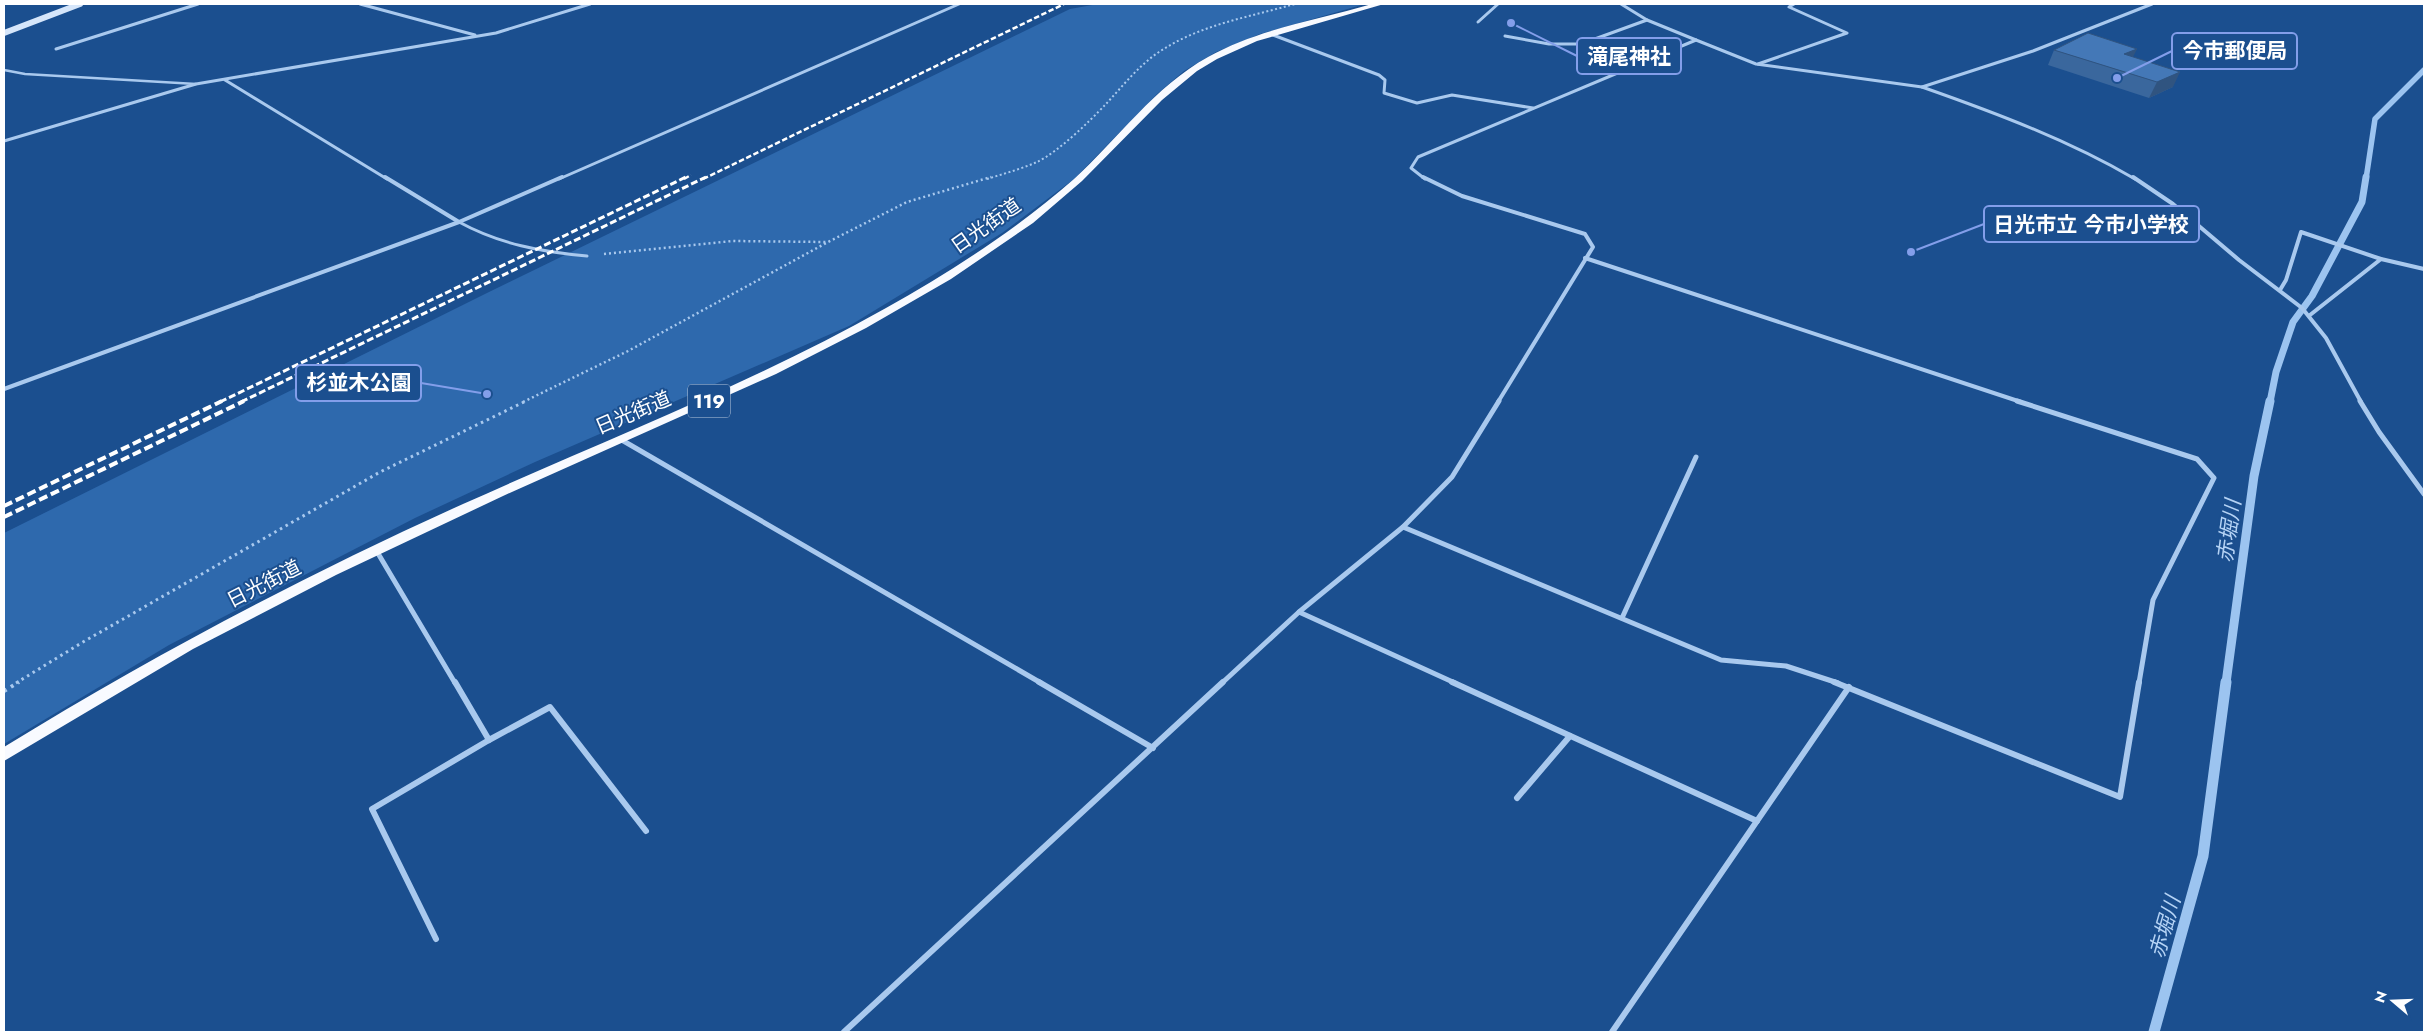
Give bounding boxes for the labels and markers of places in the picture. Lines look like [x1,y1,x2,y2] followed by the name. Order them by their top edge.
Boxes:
[2172,33,2297,69] callout: 今市郵便局
[1577,38,1681,74] callout: 滝尾神社
[1984,206,2199,242] callout: 日光市立 今市小学校
[296,365,421,401] callout: 杉並木公園

